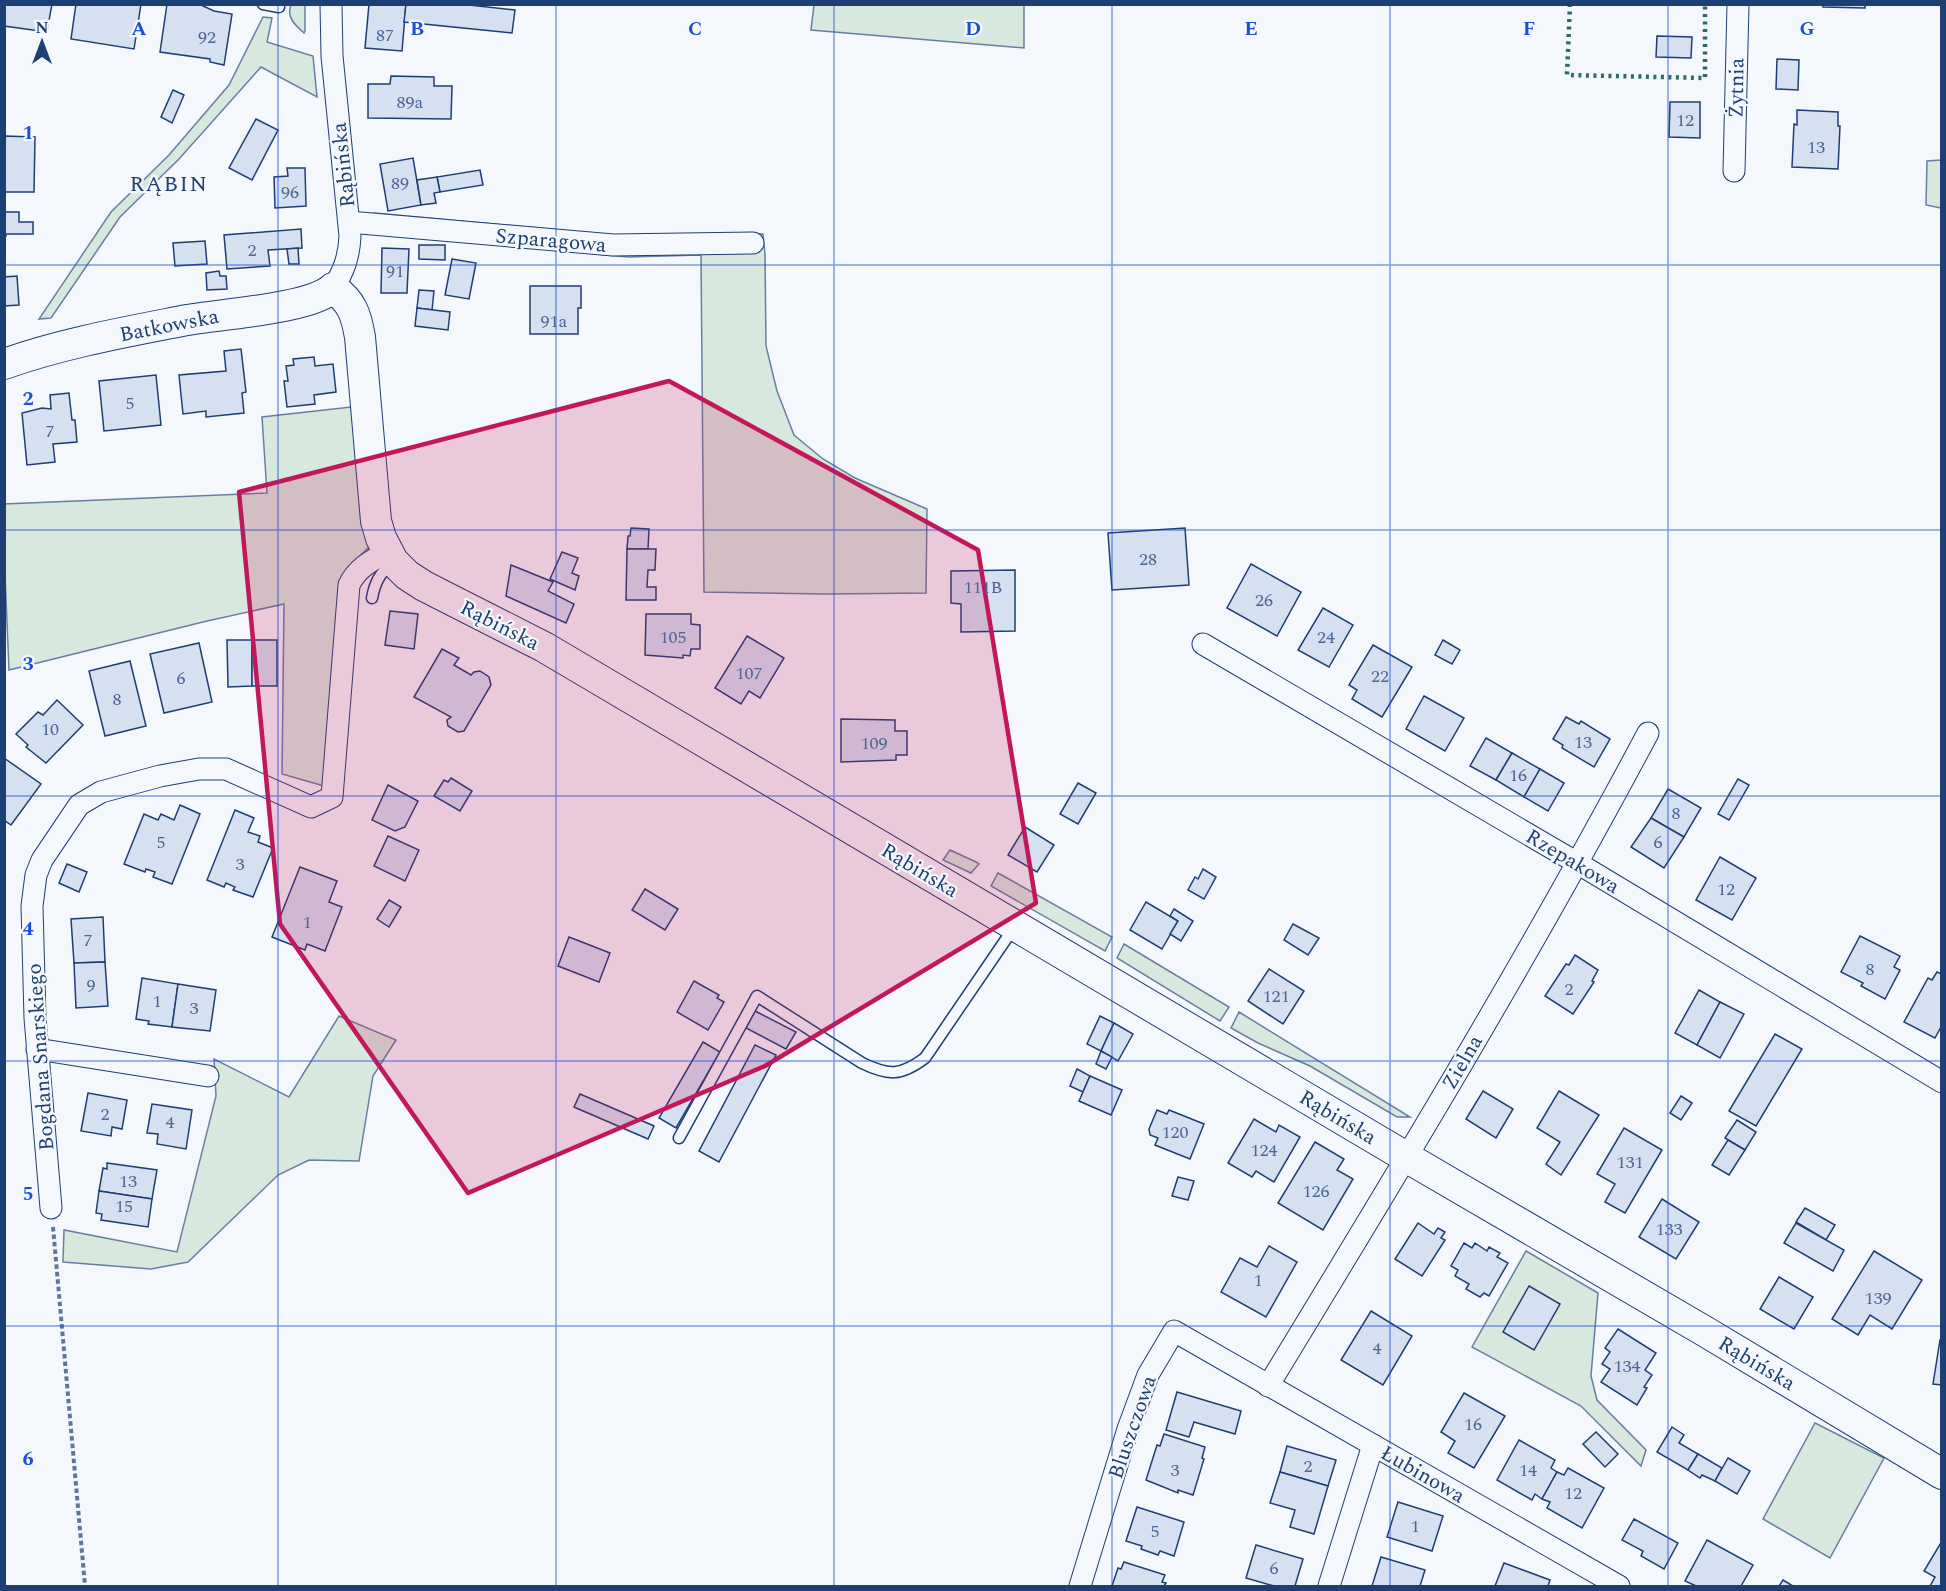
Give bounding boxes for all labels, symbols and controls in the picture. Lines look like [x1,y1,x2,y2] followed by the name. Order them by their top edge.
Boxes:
[12,12,72,72] north arrow
[131,14,147,44] text: A
[410,14,424,44] text: B
[688,14,702,44] text: C
[965,14,981,44] text: D
[1244,14,1258,44] text: E
[1523,14,1535,44] text: F
[1799,14,1815,44] text: G
[35,16,49,40] text: N
[376,22,394,49] house number: 87
[198,24,216,51] house number: 92
[1720,57,1754,118] street label: Żytnia
[397,89,424,116] house number: 89a
[1676,107,1694,134] house number: 12
[22,118,34,148] text: 1
[324,120,364,209] street label: Rąbińska
[1807,134,1825,161] house number: 13
[129,168,209,201] district label: RĄBIN
[391,170,409,197] house number: 89
[281,179,299,206] house number: 96
[494,220,608,262] street label: Szparagowa
[248,237,257,264] house number: 2
[386,258,404,285] house number: 91
[117,301,222,351] street label: Batkowska
[541,308,568,335] house number: 91a
[22,384,34,414] text: 2
[126,390,135,417] house number: 5
[46,418,55,445] house number: 7
[1139,546,1157,573] house number: 28
[964,574,1002,601] house number: 111B
[1255,587,1273,614] house number: 26
[454,592,546,660] street label: Rąbińska
[660,624,687,651] house number: 105
[1317,624,1335,651] house number: 24
[22,649,34,679] text: 3
[736,660,763,687] house number: 107
[1371,663,1389,690] house number: 22
[177,665,186,692] house number: 6
[113,686,122,713] house number: 8
[41,716,59,743] house number: 10
[1574,729,1592,756] house number: 13
[861,730,888,757] house number: 109
[1509,762,1527,789] house number: 16
[1672,800,1681,827] house number: 8
[1519,821,1626,903] street label: Rzepakowa
[157,829,166,856] house number: 5
[1654,829,1663,856] house number: 6
[875,835,965,907] street label: Rąbińska
[236,851,245,878] house number: 3
[1717,876,1735,903] house number: 12
[303,909,312,936] house number: 1
[22,914,34,944] text: 4
[84,927,93,954] house number: 7
[1866,956,1875,983] house number: 8
[18,962,64,1152] street label: Bogdana Snarskiego
[87,972,96,999] house number: 9
[1565,976,1574,1003] house number: 2
[1263,983,1290,1010] house number: 121
[153,988,162,1015] house number: 1
[190,995,199,1022] house number: 3
[1434,1028,1492,1096] street label: Zielna
[1293,1082,1383,1154] street label: Rąbińska
[101,1101,110,1128] house number: 2
[166,1109,175,1136] house number: 4
[1162,1119,1189,1146] house number: 120
[1251,1137,1278,1164] house number: 124
[1617,1149,1644,1176] house number: 131
[119,1168,137,1195] house number: 13
[1303,1178,1330,1205] house number: 126
[22,1179,34,1209] text: 5
[115,1193,133,1220] house number: 15
[1656,1216,1683,1243] house number: 133
[1254,1267,1263,1294] house number: 1
[1865,1285,1892,1312] house number: 139
[1712,1328,1802,1400] street label: Rąbińska
[1373,1335,1382,1362] house number: 4
[1614,1353,1641,1380] house number: 134
[1100,1370,1166,1483] street label: Bluszczowa
[1464,1411,1482,1438] house number: 16
[1374,1438,1471,1512] street label: Łubinowa
[22,1444,34,1474] text: 6
[1304,1453,1313,1480] house number: 2
[1171,1457,1180,1484] house number: 3
[1519,1457,1537,1484] house number: 14
[1564,1480,1582,1507] house number: 12
[1411,1513,1420,1540] house number: 1
[1151,1518,1160,1545] house number: 5
[1270,1555,1279,1582] house number: 6

